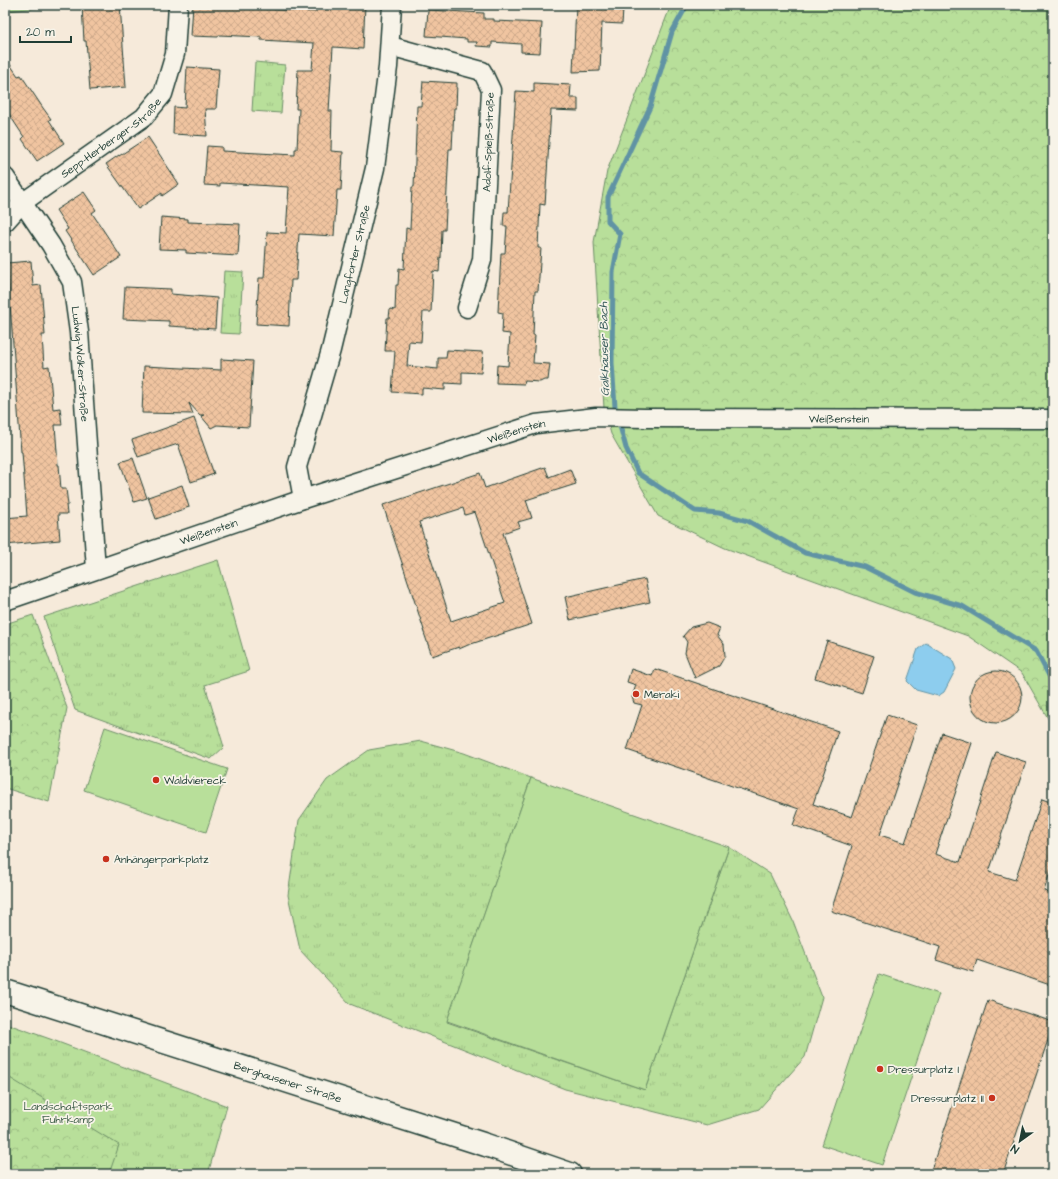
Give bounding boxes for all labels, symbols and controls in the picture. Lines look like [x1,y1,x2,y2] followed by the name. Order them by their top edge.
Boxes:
[20,18,71,44] scale bar
[26,24,55,41] text: 20 m
[479,92,498,192] street label: Adolf-Spieß-Straße
[58,95,165,182] street label: Sepp-Herberger-Straße
[335,203,374,305] street label: Langforter Straße
[595,301,614,396] water label: Galkhauser Bach
[67,305,92,422] street label: Ludwig-Wolker-Straße
[809,411,870,427] street label: Weißenstein
[485,416,547,447] street label: Weißenstein
[178,515,240,549] street label: Weißenstein
[644,687,679,702] place label: Meraki
[631,689,641,699] marker: Meraki
[164,773,227,788] place label: Waldviereck
[151,775,161,785] marker: Waldviereck
[114,852,209,868] place label: Anhängerparkplatz
[101,854,111,864] marker: Anhängerparkplatz
[232,1058,344,1106] street label: Berghausener Straße
[888,1062,960,1077] place label: Dressurplatz I
[875,1064,885,1074] marker: Dressurplatz I
[911,1091,984,1106] place label: Dressurplatz II
[987,1093,997,1103] marker: Dressurplatz II
[24,1099,113,1127] park label: Landschaftspark Fuhrkamp
[1000,1121,1040,1161] north arrow
[1008,1141,1022,1157] text: N

